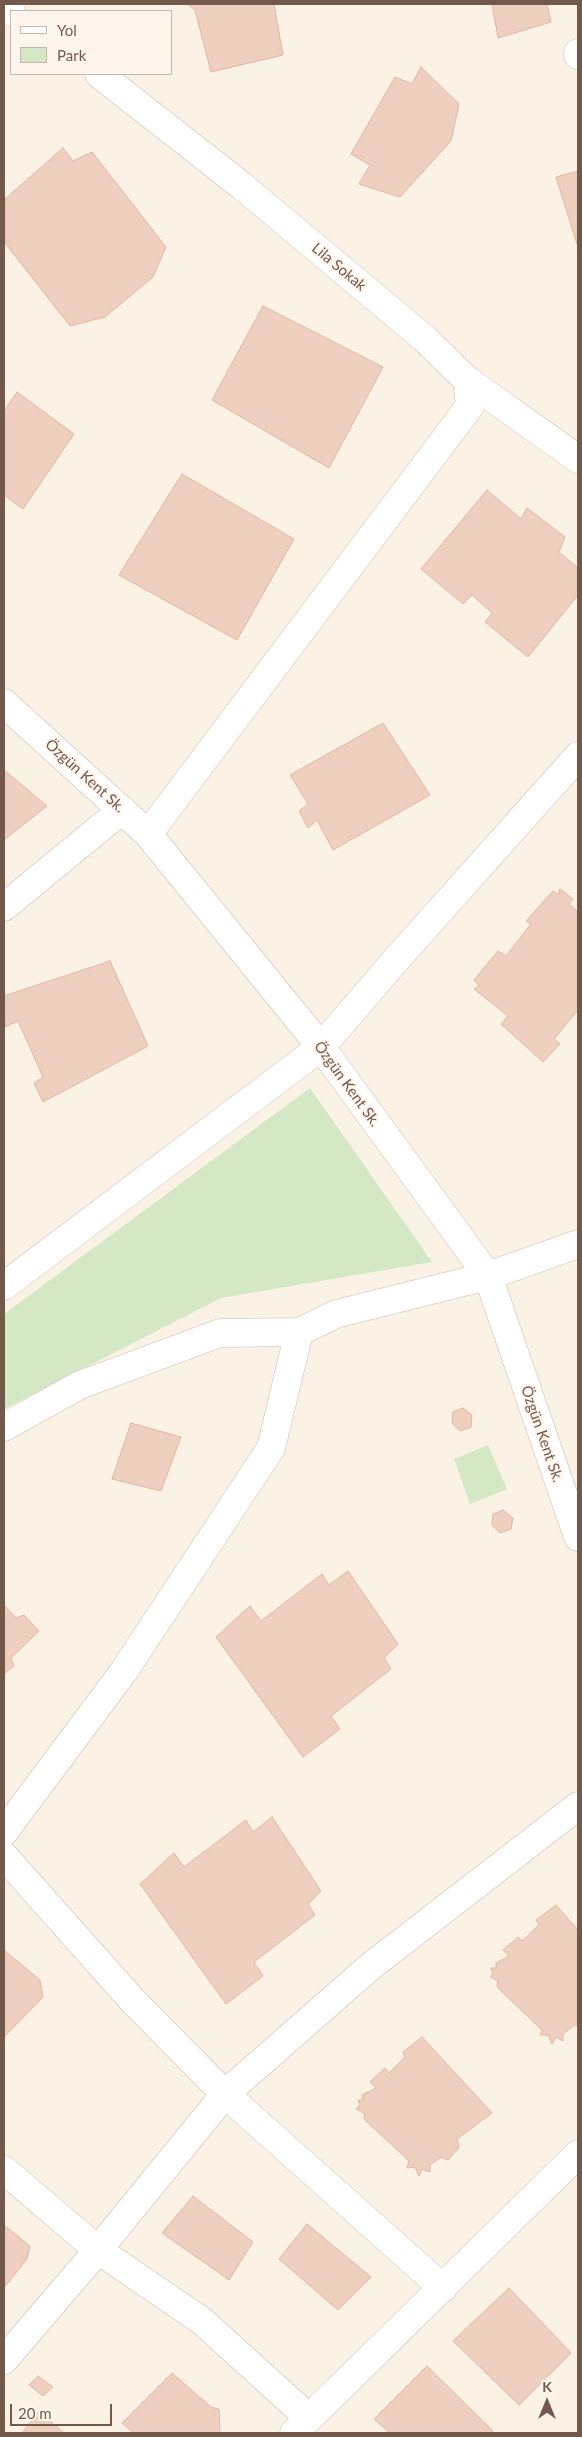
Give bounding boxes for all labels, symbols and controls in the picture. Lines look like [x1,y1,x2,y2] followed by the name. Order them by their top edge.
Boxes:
[10,10,172,75] legend
[57,21,77,39] text: Yol
[57,46,86,64] text: Park
[308,239,370,295] street label: Lila Sokak
[41,736,129,816] street label: Özgün Kent Sk.
[310,1038,384,1130] street label: Özgün Kent Sk.
[517,1383,567,1485] street label: Özgün Kent Sk.
[522,2377,572,2427] north arrow
[542,2378,552,2395] text: K
[12,2394,115,2426] scale bar
[18,2404,52,2422] text: 20 m

